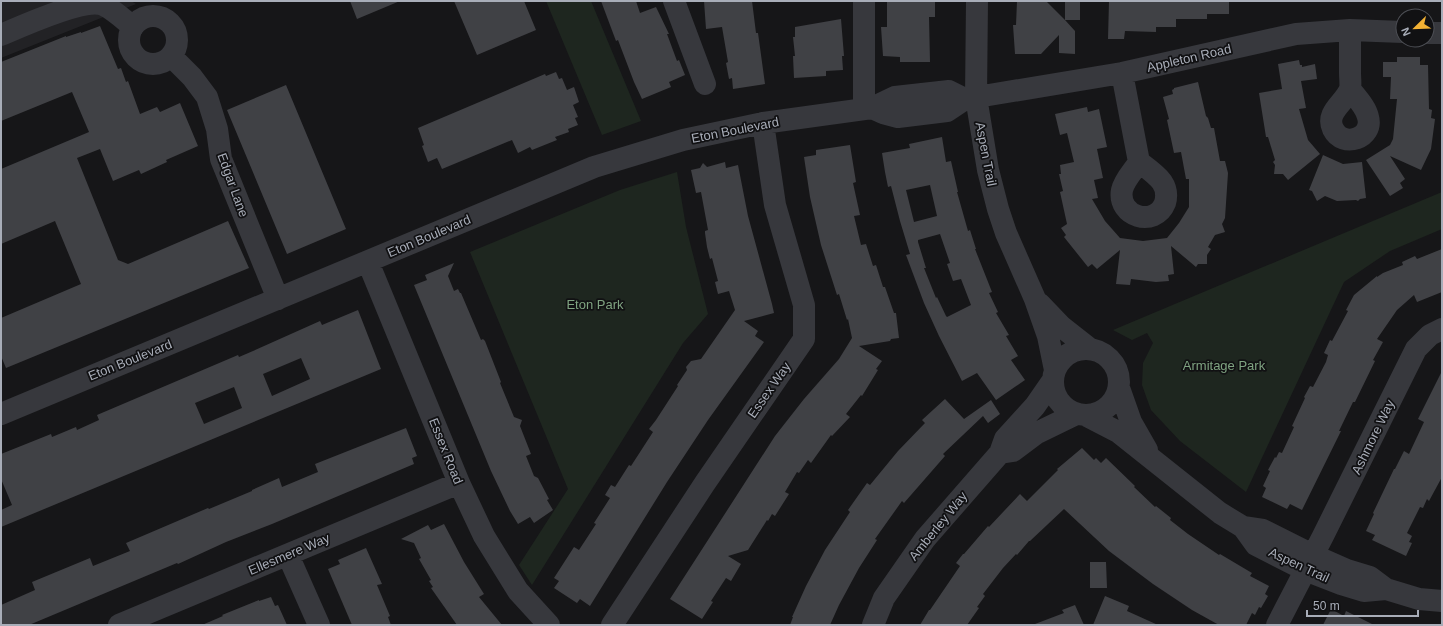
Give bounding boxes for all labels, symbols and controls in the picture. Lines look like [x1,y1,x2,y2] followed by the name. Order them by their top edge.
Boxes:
[1395,8,1435,48] north arrow
[1399,26,1413,38] text: N
[1145,41,1233,75] street label: Appleton Road
[690,114,780,146] street label: Eton Boulevard
[972,121,1000,187] street label: Aspen Trail
[214,151,252,219] street label: Edgar Lane
[385,212,473,260] street label: Eton Boulevard
[566,297,624,312] park label: Eton Park
[86,336,174,384] street label: Eton Boulevard
[1183,358,1266,373] park label: Armitage Park
[744,359,794,421] street label: Essex Way
[1348,397,1398,477] street label: Ashmore Way
[426,416,466,486] street label: Essex Road
[906,488,971,563] street label: Amberley Way
[246,530,332,578] street label: Ellesmere Way
[1266,544,1332,586] street label: Aspen Trail
[1307,592,1418,618] scale bar
[1313,599,1340,613] text: 50 m

